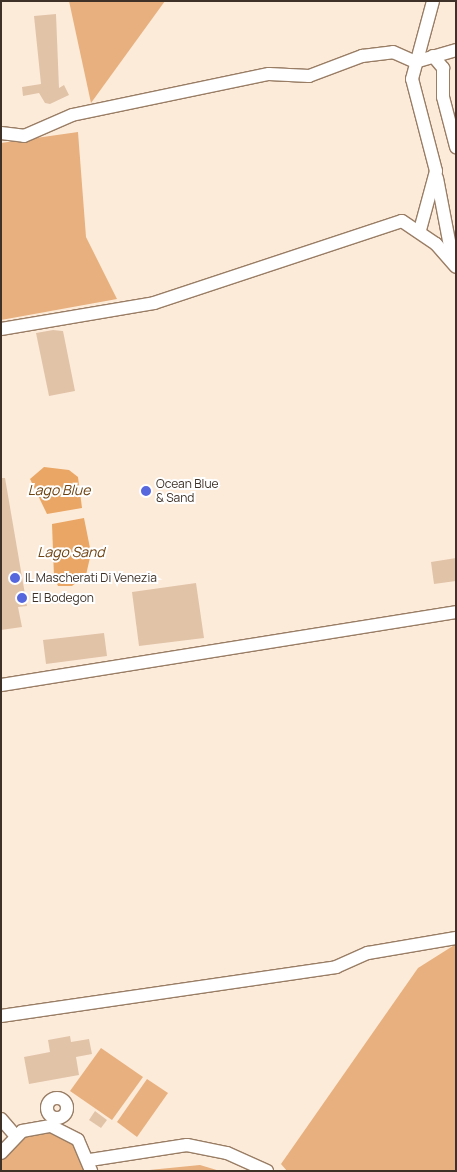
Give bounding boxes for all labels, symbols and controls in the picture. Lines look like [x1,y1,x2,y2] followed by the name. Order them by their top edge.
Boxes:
[156,477,219,505] place label: Ocean Blue & Sand
[28,482,90,498] water label: Lago Blue
[140,485,152,497] marker: Ocean Blue & Sand
[37,544,105,560] water label: Lago Sand
[25,571,157,585] place label: IL Mascherati Di Venezia
[9,572,21,584] marker: IL Mascherati Di Venezia
[32,591,94,605] place label: El Bodegon
[16,592,28,604] marker: El Bodegon

